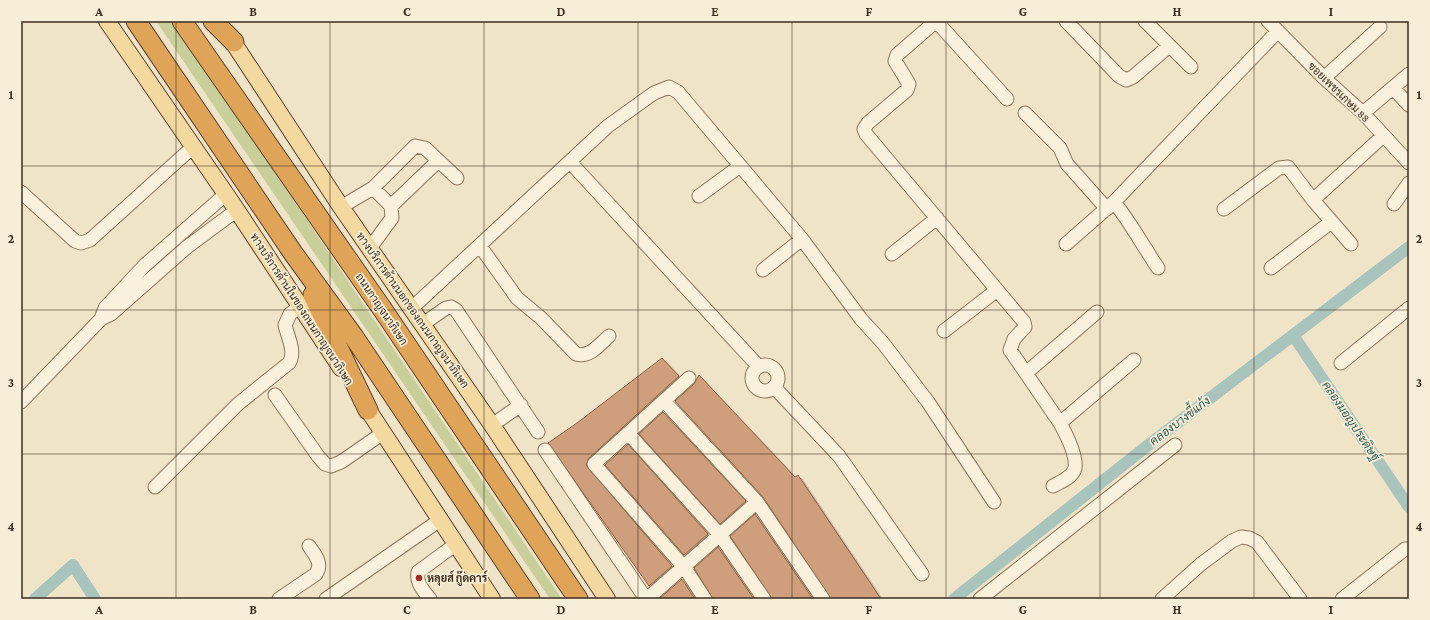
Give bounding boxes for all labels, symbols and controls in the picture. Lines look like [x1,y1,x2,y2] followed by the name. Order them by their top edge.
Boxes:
[94,4,103,19] text: A
[249,4,257,19] text: B
[403,4,411,19] text: C
[557,4,566,19] text: D
[711,4,719,19] text: E
[866,4,873,19] text: F
[1019,4,1027,19] text: G
[1173,4,1182,19] text: H
[1329,4,1333,19] text: I
[1306,60,1372,124] street label: ซอยเพชรเกษม 88
[9,87,14,102] text: 1
[1417,87,1422,102] text: 1
[354,229,472,391] street label: ทางบริการด้านนอกของถนนกาญจนาภิเษก
[247,230,357,388] street label: ทางบริการด้านในของถนนกาญจนาภิเษก
[8,231,15,246] text: 2
[1416,231,1423,246] text: 2
[353,271,410,348] street label: ถนนกาญจนาภิเษก
[8,375,14,390] text: 3
[1416,375,1422,390] text: 3
[1318,378,1385,466] water label: คลองมอญประดิษฐ์
[1145,390,1213,448] water label: คลองบางขี้แก้ง
[7,519,15,534] text: 4
[1415,519,1423,534] text: 4
[427,570,488,586] place label: หลุยส์ กู๊ดคาร์
[414,573,424,583] marker: หลุยส์ กู๊ดคาร์
[94,602,103,617] text: A
[249,602,257,617] text: B
[403,602,411,617] text: C
[557,602,566,617] text: D
[711,602,719,617] text: E
[866,602,873,617] text: F
[1019,602,1027,617] text: G
[1173,602,1182,617] text: H
[1329,602,1333,617] text: I

